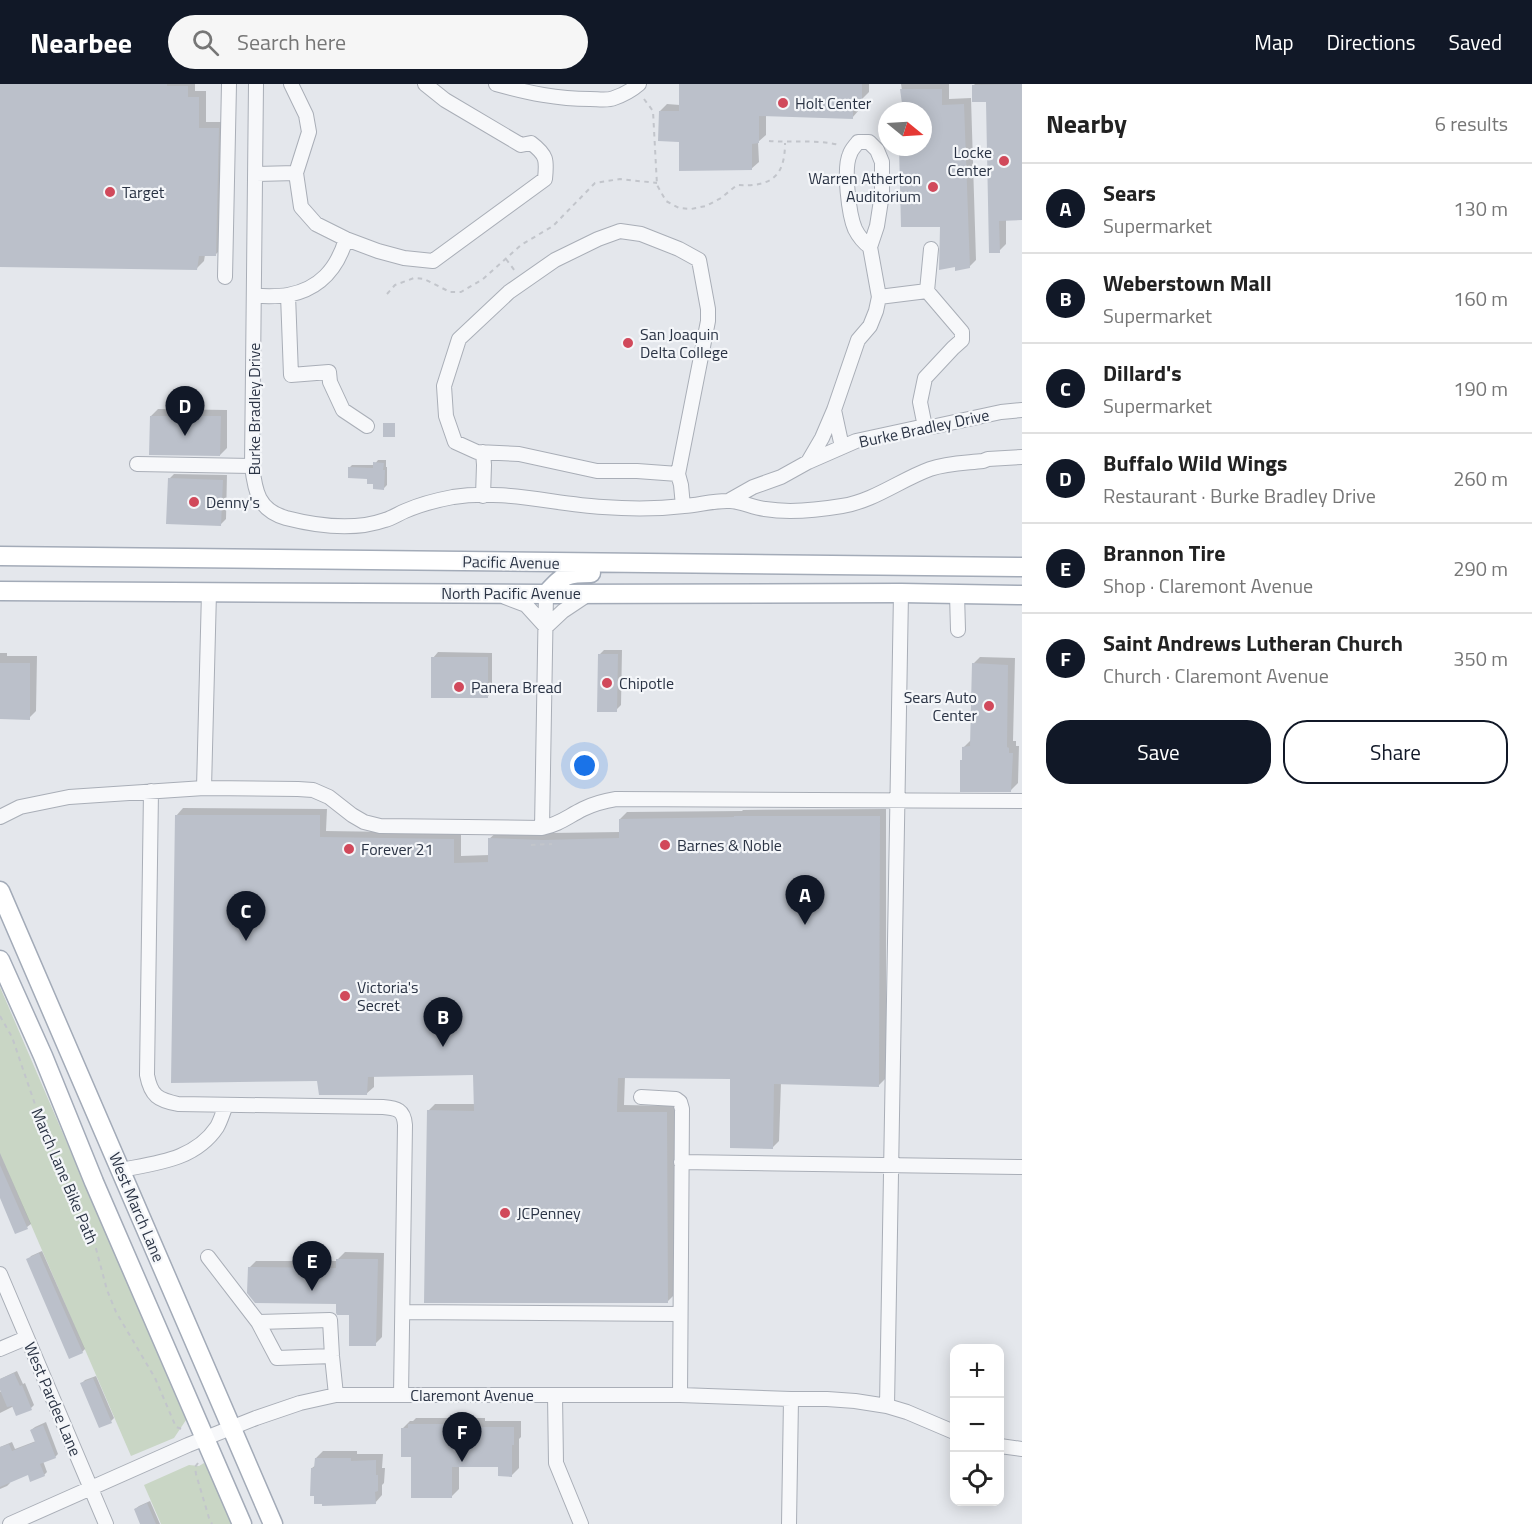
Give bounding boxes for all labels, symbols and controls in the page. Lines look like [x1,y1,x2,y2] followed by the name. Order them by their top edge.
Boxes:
[168,15,588,69] search box
[30,21,132,64] text: Nearbee
[237,25,346,59] text: Search here
[189,26,222,59] icon: search
[1254,26,1294,58] text: Map
[1327,26,1416,58] text: Directions
[1449,26,1502,58] text: Saved
[795,91,872,115] place label: Holt Center
[776,96,790,110] marker: Holt Center
[878,102,932,156] north arrow
[1046,104,1127,143] text: Nearby
[1435,108,1508,139] text: 6 results
[948,140,992,182] place label: Locke Center
[997,154,1011,168] marker: Locke Center
[808,166,921,208] place label: Warren Atherton Auditorium
[1103,176,1156,210] text: Sears
[122,180,165,204] place label: Target
[926,180,940,194] marker: Warren Atherton Auditorium
[103,185,117,199] marker: Target
[1059,193,1072,224] text: A
[1453,193,1508,224] text: 130 m
[1103,210,1212,241] text: Supermarket
[1103,266,1272,300] text: Weberstown Mall
[1059,283,1072,314] text: B
[1453,283,1508,314] text: 160 m
[1103,300,1212,331] text: Supermarket
[640,322,728,364] place label: San Joaquin Delta College
[621,336,635,350] marker: San Joaquin Delta College
[242,343,266,475] street label: Burke Bradley Drive
[1103,356,1182,390] text: Dillard's
[1060,373,1071,404] text: C
[1453,373,1508,404] text: 190 m
[166,386,204,436] pin: D
[1103,390,1212,421] text: Supermarket
[857,402,991,454] street label: Burke Bradley Drive
[1103,446,1287,480] text: Buffalo Wild Wings
[1059,463,1072,494] text: D
[1453,463,1508,494] text: 260 m
[1103,480,1376,511] text: Restaurant · Burke Bradley Drive
[206,490,260,514] place label: Denny's
[187,495,201,509] marker: Denny's
[1103,536,1226,570] text: Brannon Tire
[462,549,560,575] street label: Pacific Avenue
[1060,553,1071,584] text: E
[1453,553,1508,584] text: 290 m
[1103,570,1313,601] text: Shop · Claremont Avenue
[441,581,581,605] street label: North Pacific Avenue
[1103,626,1403,660] text: Saint Andrews Lutheran Church
[1060,643,1071,674] text: F
[1453,643,1508,674] text: 350 m
[1103,660,1329,691] text: Church · Claremont Avenue
[619,671,674,695] place label: Chipotle
[471,675,562,699] place label: Panera Bread
[600,676,614,690] marker: Chipotle
[452,680,466,694] marker: Panera Bread
[904,685,977,727] place label: Sears Auto Center
[982,699,996,713] marker: Sears Auto Center
[1046,720,1271,784] button: Save
[1283,720,1508,784] button: Share
[570,751,599,780] your location
[677,833,782,857] place label: Barnes & Noble
[361,837,434,861] place label: Forever 21
[658,838,672,852] marker: Barnes & Noble
[342,842,356,856] marker: Forever 21
[786,876,824,925] pin: A
[226,892,266,941] pin: C
[357,975,419,1017] place label: Victoria's Secret
[338,989,352,1003] marker: Victoria's Secret
[424,998,462,1047] pin: B
[25,1104,105,1248] street label: March Lane Bike Path
[103,1149,171,1265] street label: West March Lane
[517,1201,581,1225] place label: JCPenney
[498,1206,512,1220] marker: JCPenney
[292,1242,332,1291] pin: E
[18,1338,88,1460] street label: West Pardee Lane
[950,1344,1004,1506] map controls
[950,1344,1004,1398] button: +
[410,1383,534,1407] street label: Claremont Avenue
[950,1398,1004,1452] button: −
[442,1412,482,1462] pin: F
[950,1452,1004,1506] button: locate

